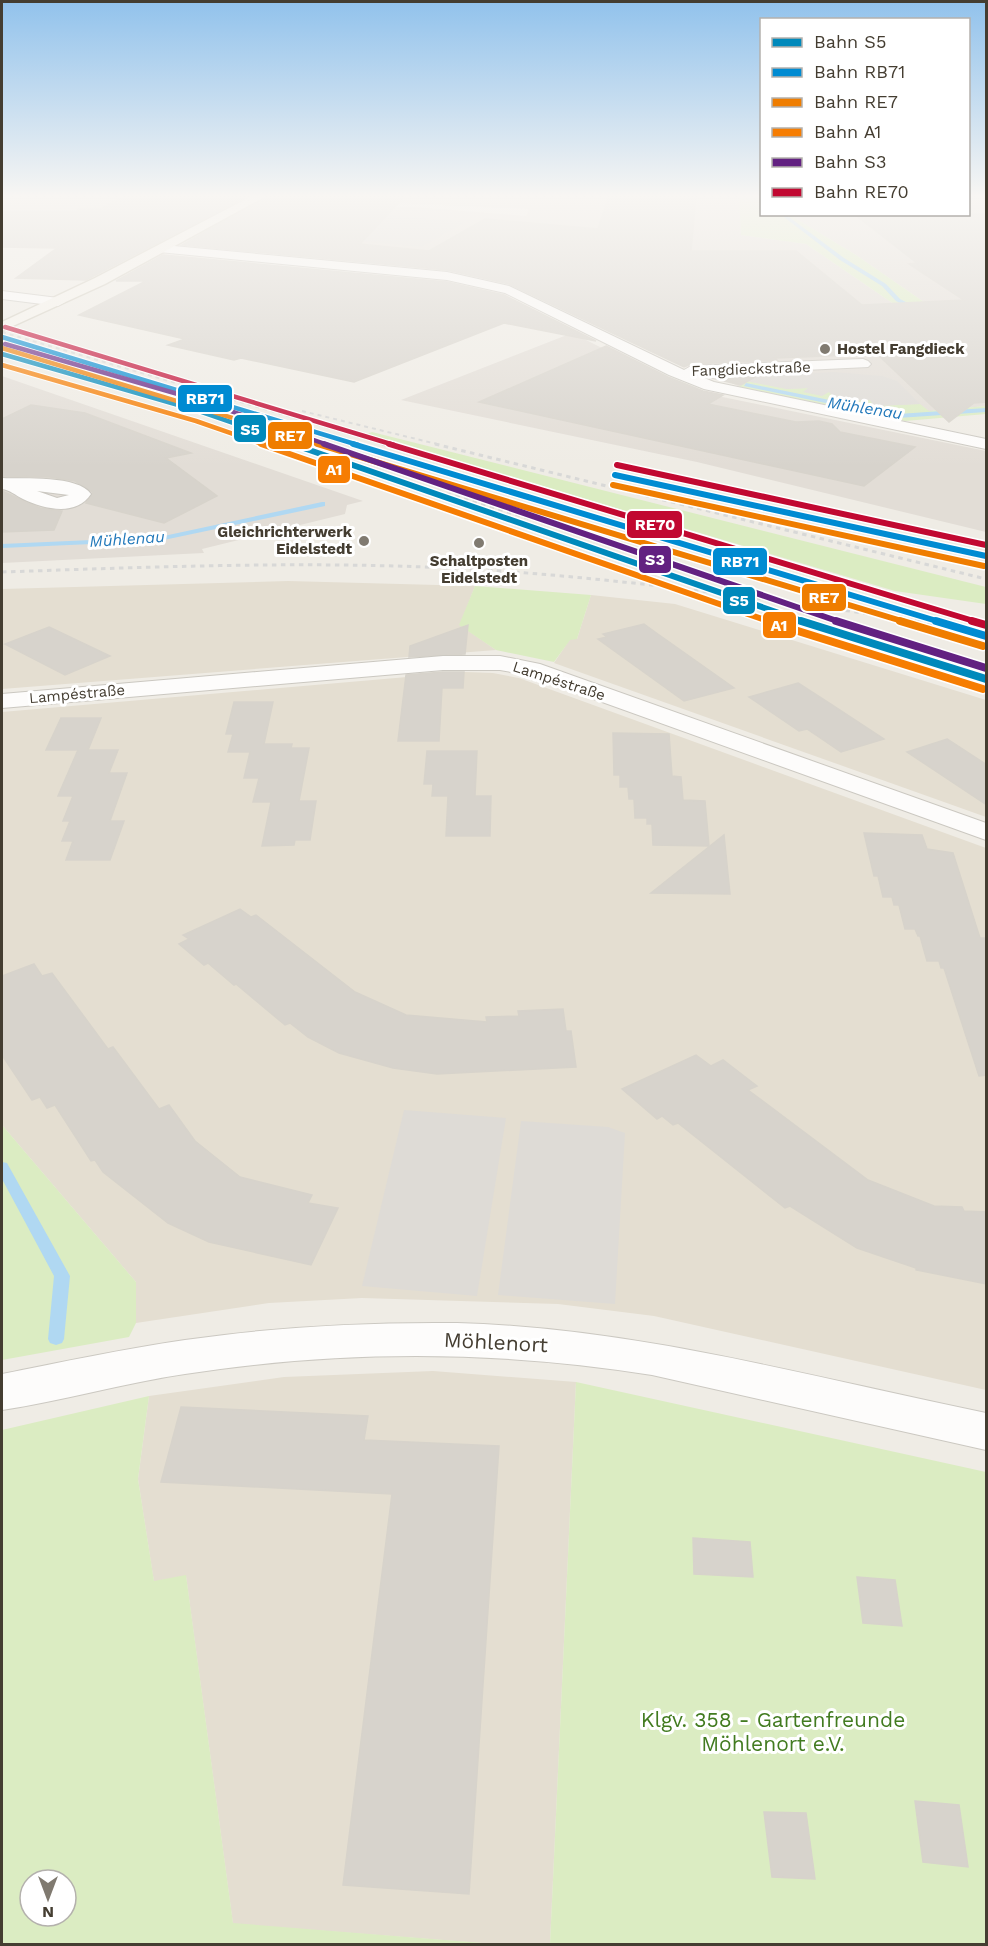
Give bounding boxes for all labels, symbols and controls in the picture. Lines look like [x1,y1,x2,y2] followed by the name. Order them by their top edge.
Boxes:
[760,18,970,216] legend
[814,31,886,52] text: Bahn S5
[814,61,905,82] text: Bahn RB71
[814,91,898,112] text: Bahn RE7
[814,121,881,142] text: Bahn A1
[814,151,886,172] text: Bahn S3
[814,181,909,202] text: Bahn RE70
[837,340,965,358] place label: Hostel Fangdieck
[818,342,832,356] marker: Hostel Fangdieck
[691,358,811,380] street label: Fangdieckstraße
[177,384,233,413] line badge: RB71
[186,389,224,408] text: RB71
[826,393,904,423] water label: Mühlenau
[233,414,267,443] line badge: S5
[240,420,260,439] text: S5
[267,421,313,450] line badge: RE7
[275,426,306,445] text: RE7
[317,455,351,484] line badge: A1
[326,460,342,479] text: A1
[626,510,683,539] line badge: RE70
[635,515,675,534] text: RE70
[217,523,353,558] place label: Gleichrichterwerk Eidelstedt
[89,527,166,551] water label: Mühlenau
[357,534,371,548] marker: Gleichrichterwerk Eidelstedt
[472,536,486,550] marker: Schaltposten Eidelstedt
[638,545,672,574] line badge: S3
[712,547,768,576] line badge: RB71
[645,550,665,569] text: S3
[430,552,528,587] place label: Schaltposten Eidelstedt
[721,552,759,571] text: RB71
[801,583,847,612] line badge: RE7
[722,586,756,615] line badge: S5
[809,588,840,607] text: RE7
[729,591,749,610] text: S5
[762,611,797,639] line badge: A1
[771,616,787,635] text: A1
[510,658,608,704] street label: Lampéstraße
[28,681,126,707] street label: Lampéstraße
[443,1327,549,1357] street label: Möhlenort
[641,1707,905,1756] park label: Klgv. 358 - Gartenfreunde Möhlenort e.V.
[18,1868,78,1928] north arrow
[42,1903,54,1922] text: N

